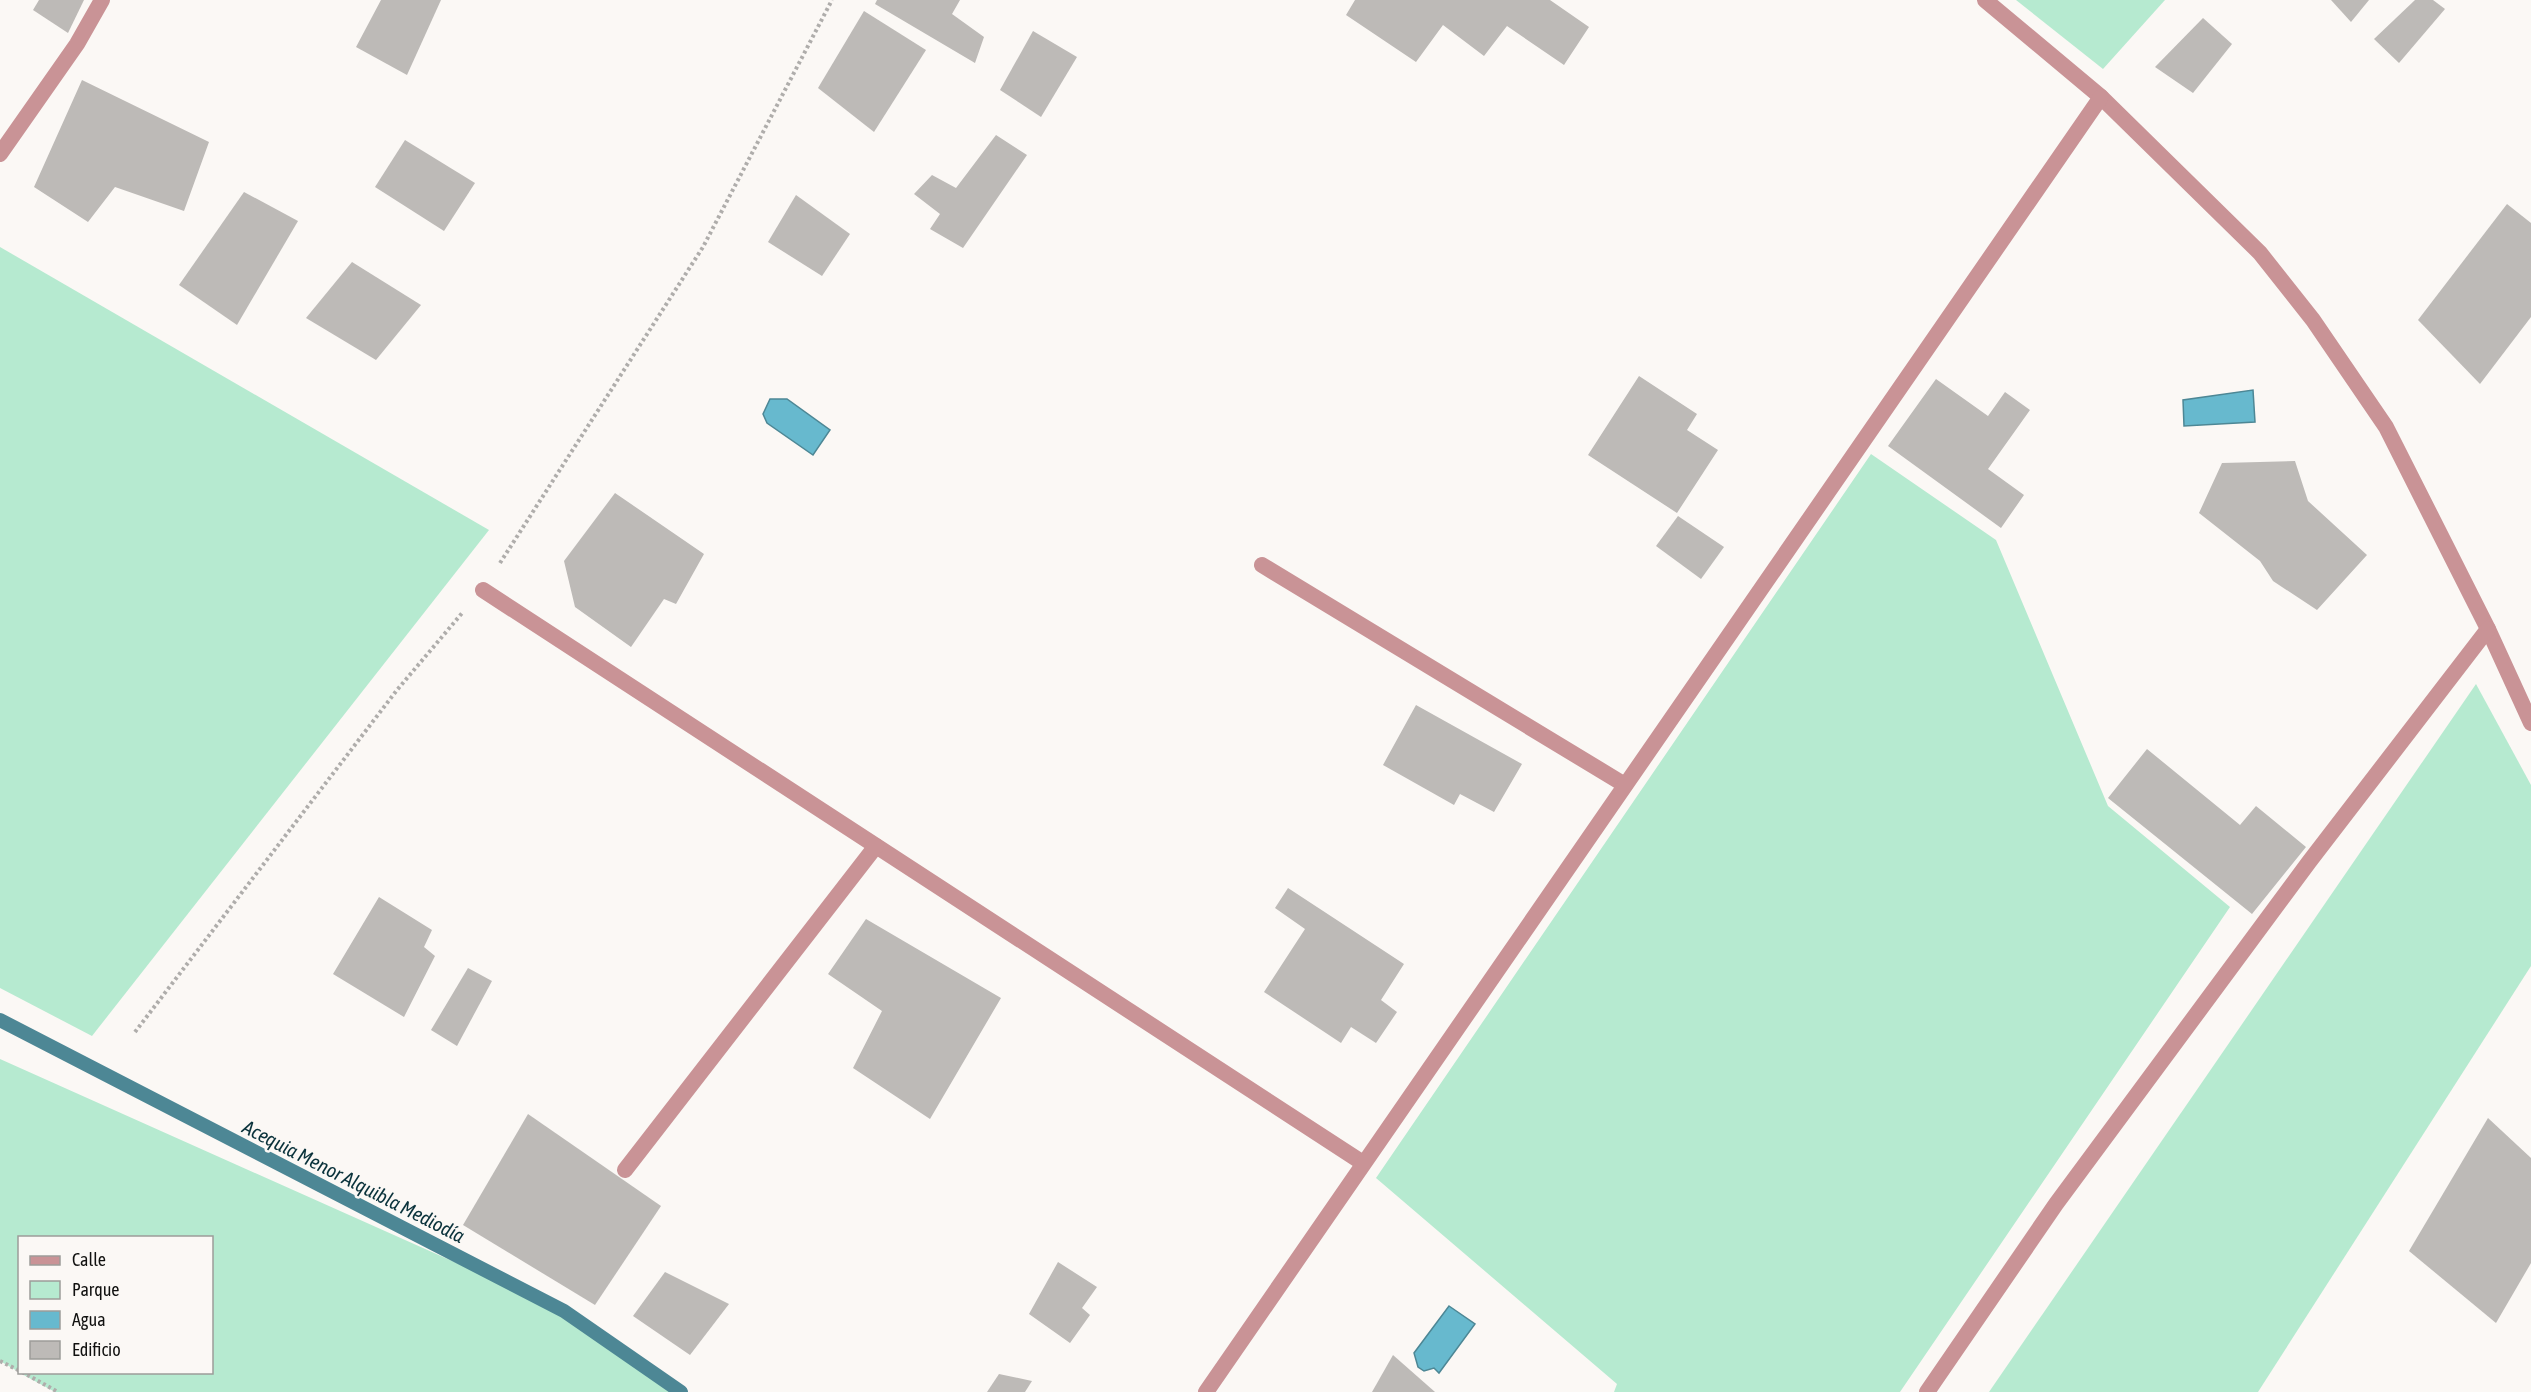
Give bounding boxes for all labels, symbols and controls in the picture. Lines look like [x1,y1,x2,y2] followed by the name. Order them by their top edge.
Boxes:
[238,1114,469,1247] water label: Acequia Menor Alquibla Mediodía
[18,1236,213,1374] legend
[72,1249,106,1270] text: Calle
[72,1279,120,1300] text: Parque
[72,1309,106,1330] text: Agua
[72,1339,121,1360] text: Edificio

